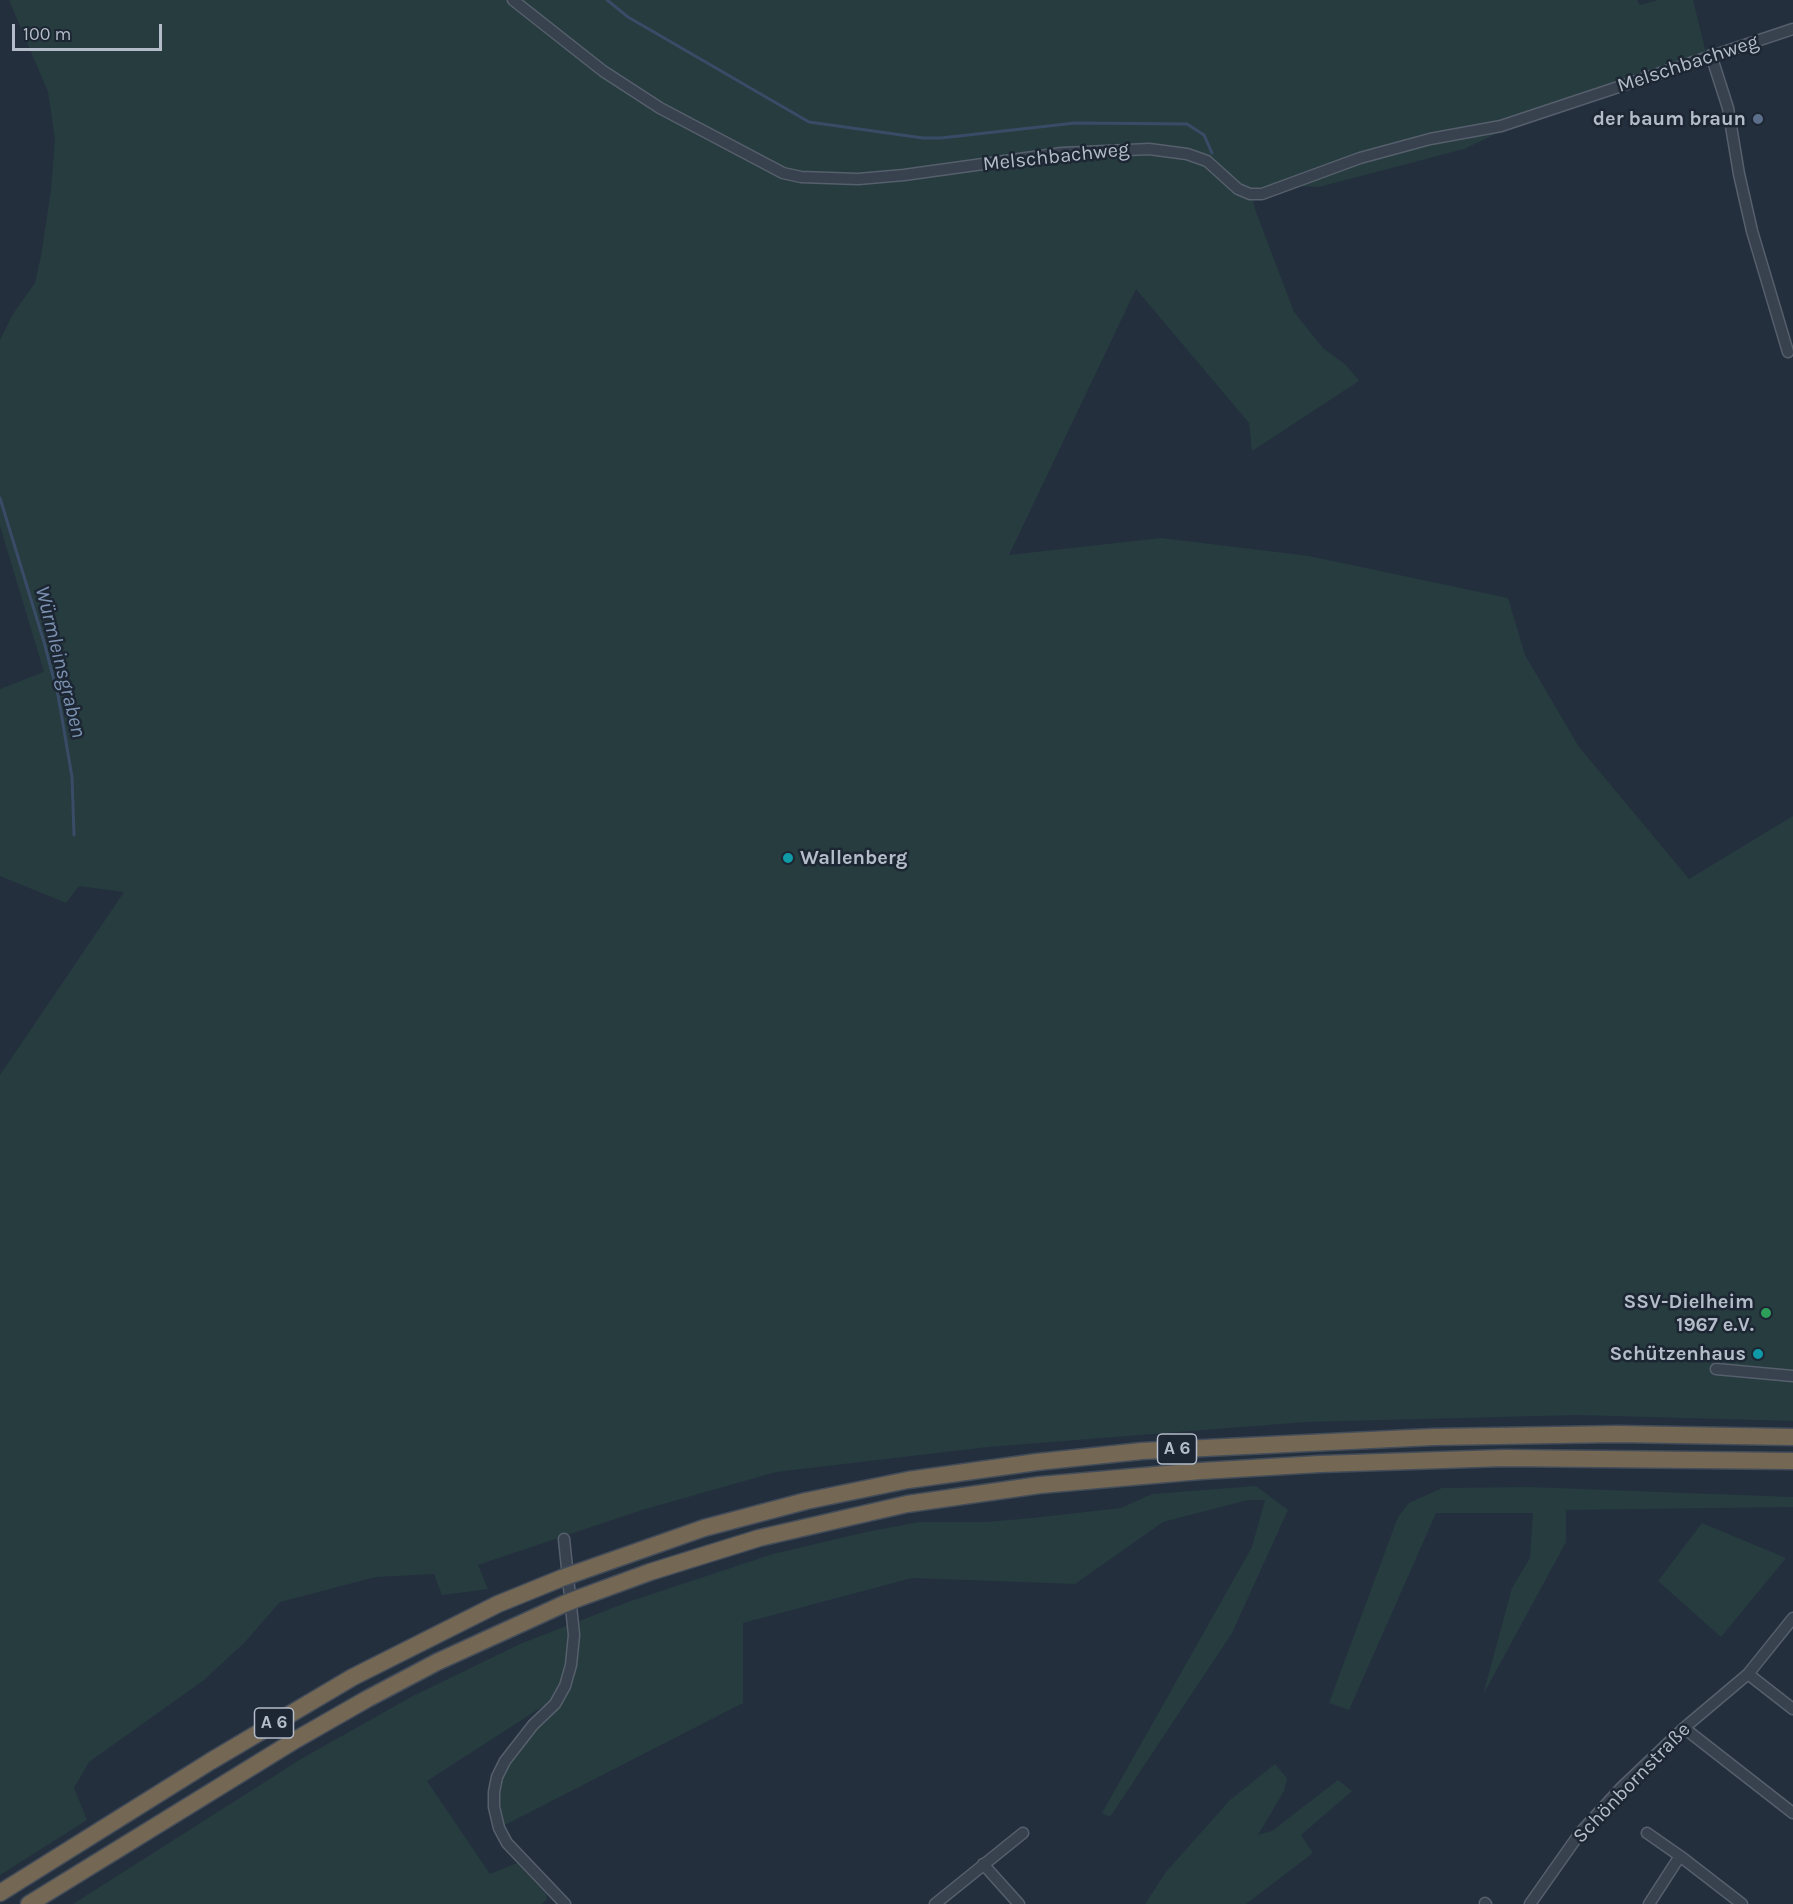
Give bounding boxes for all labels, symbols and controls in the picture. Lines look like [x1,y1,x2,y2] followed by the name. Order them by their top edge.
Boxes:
[15,12,165,50] scale bar
[23,23,71,45] text: 100 m
[1614,30,1762,98] street label: Melschbachweg
[1593,107,1746,131] place label: der baum braun
[1751,112,1765,126] marker: der baum braun
[982,137,1130,177] street label: Melschbachweg
[29,584,91,740] water label: Würmleinsgraben
[800,846,907,870] place label: Wallenberg
[781,851,795,865] marker: Wallenberg
[1623,1290,1754,1337] place label: SSV-Dielheim 1967 e.V.
[1759,1306,1773,1320] marker: SSV-Dielheim 1967 e.V.
[1610,1342,1746,1366] place label: Schützenhaus
[1751,1347,1765,1361] marker: Schützenhaus
[1158,1434,1196,1464] road number: A 6
[254,1708,294,1738] road number: A 6
[1568,1718,1696,1848] street label: Schönbornstraße

